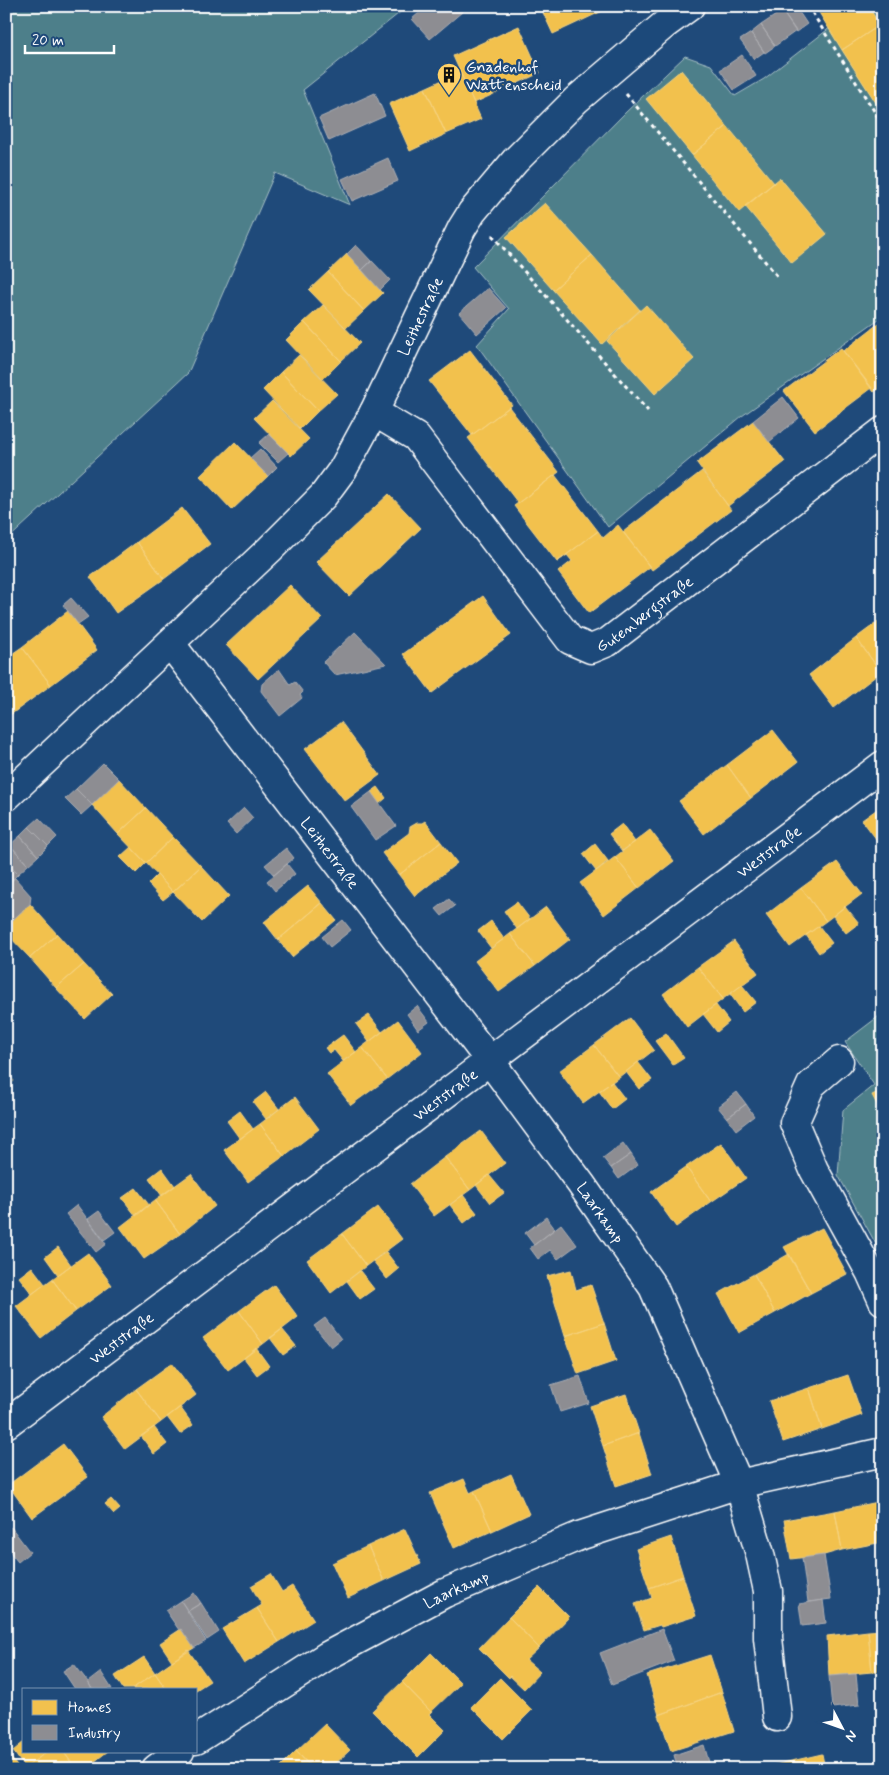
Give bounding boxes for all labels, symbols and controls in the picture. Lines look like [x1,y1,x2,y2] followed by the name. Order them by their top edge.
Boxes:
[25,22,114,54] scale bar
[32,31,64,51] text: 20 m
[466,57,562,96] place label: Gnadenhof Wattenscheid
[436,62,462,96] building icon: Gnadenhof Wattenscheid
[393,274,449,360] street label: Leithestraße
[594,571,698,658] street label: Gutenbergstraße
[295,813,364,894] street label: Leithestraße
[733,821,806,883] street label: Weststraße
[409,1064,482,1126] street label: Weststraße
[571,1179,628,1248] street label: Laarkamp
[86,1308,159,1370] street label: Weststraße
[420,1566,493,1615] street label: Laarkamp
[22,1688,198,1752] legend
[68,1698,111,1718] text: Homes
[816,1702,866,1752] north arrow
[68,1724,121,1744] text: Industry
[841,1726,861,1745] text: N

